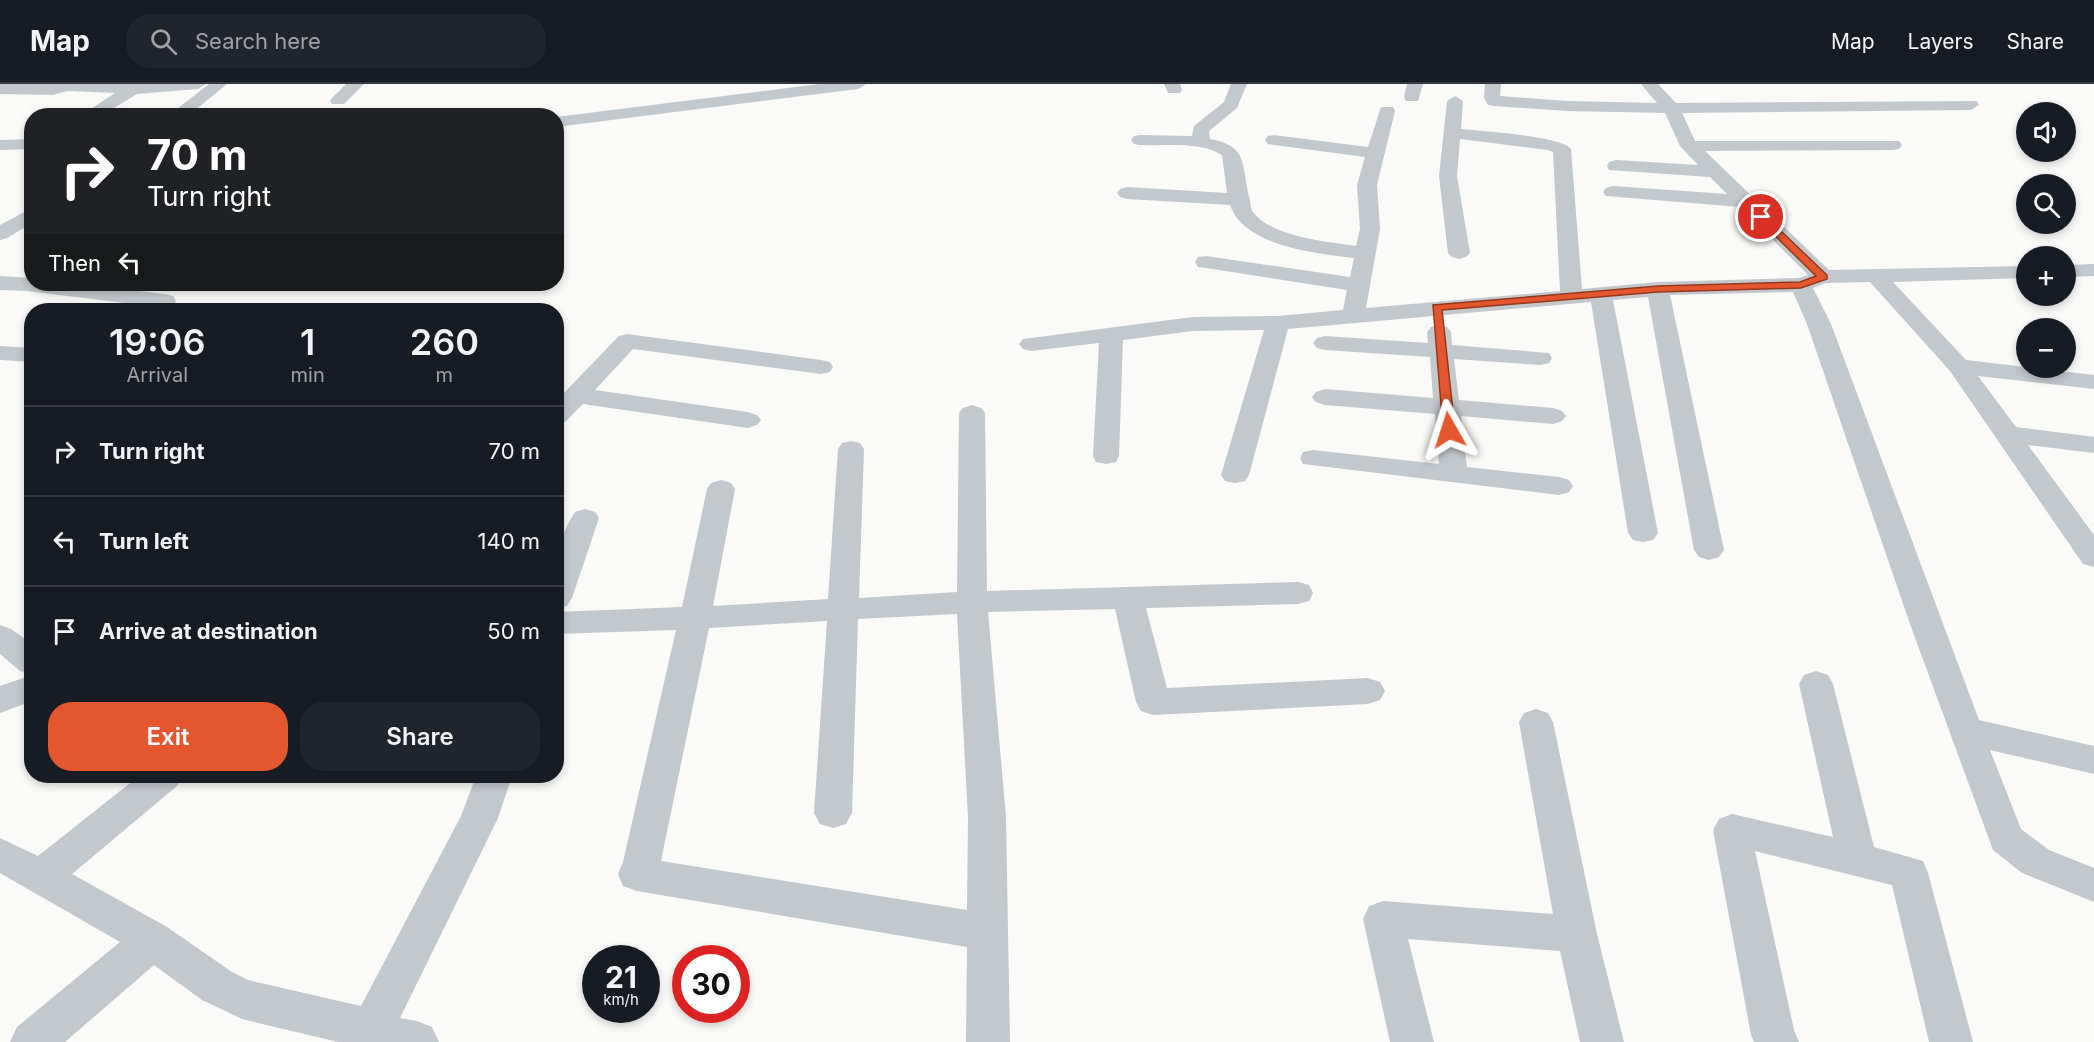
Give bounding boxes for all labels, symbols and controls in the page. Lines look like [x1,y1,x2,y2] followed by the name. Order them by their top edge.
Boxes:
[126,14,546,68] search box
[30,24,90,58] text: Map
[147,25,180,58] icon: search
[195,28,321,54] text: Search here
[1831,29,1875,54] text: Map
[1908,29,1974,54] text: Layers
[2007,29,2064,54] text: Share
[2016,102,2076,378] map controls
[2016,102,2076,162] button: sound
[147,129,247,180] text: 70 m
[48,132,126,210] icon: right
[2016,174,2076,234] button: search
[147,180,271,213] text: Turn right
[1735,191,1786,242] pin
[1744,200,1777,233] icon: arrive
[113,246,146,279] icon: left
[2016,246,2076,306] button: +
[48,250,101,276] text: Then
[2016,318,2076,378] button: −
[109,320,206,364] text: 19:06
[300,320,315,364] text: 1
[410,320,479,364] text: 260
[127,363,188,387] text: Arrival
[291,363,325,387] text: min
[436,363,453,387] text: m
[1417,398,1481,462] position arrow
[48,435,81,468] icon: right
[99,438,205,464] text: Turn right
[489,438,540,464] text: 70 m
[48,525,81,558] icon: left
[99,528,189,554] text: Turn left
[478,528,540,554] text: 140 m
[48,615,81,648] icon: arrive
[99,618,318,644] text: Arrive at destination
[487,618,540,644] text: 50 m
[48,702,288,771] button: Exit
[300,702,540,771] button: Share
[672,945,750,1023] speed limit sign: 30
[605,959,637,995] text: 21
[603,990,639,1009] text: km/h

